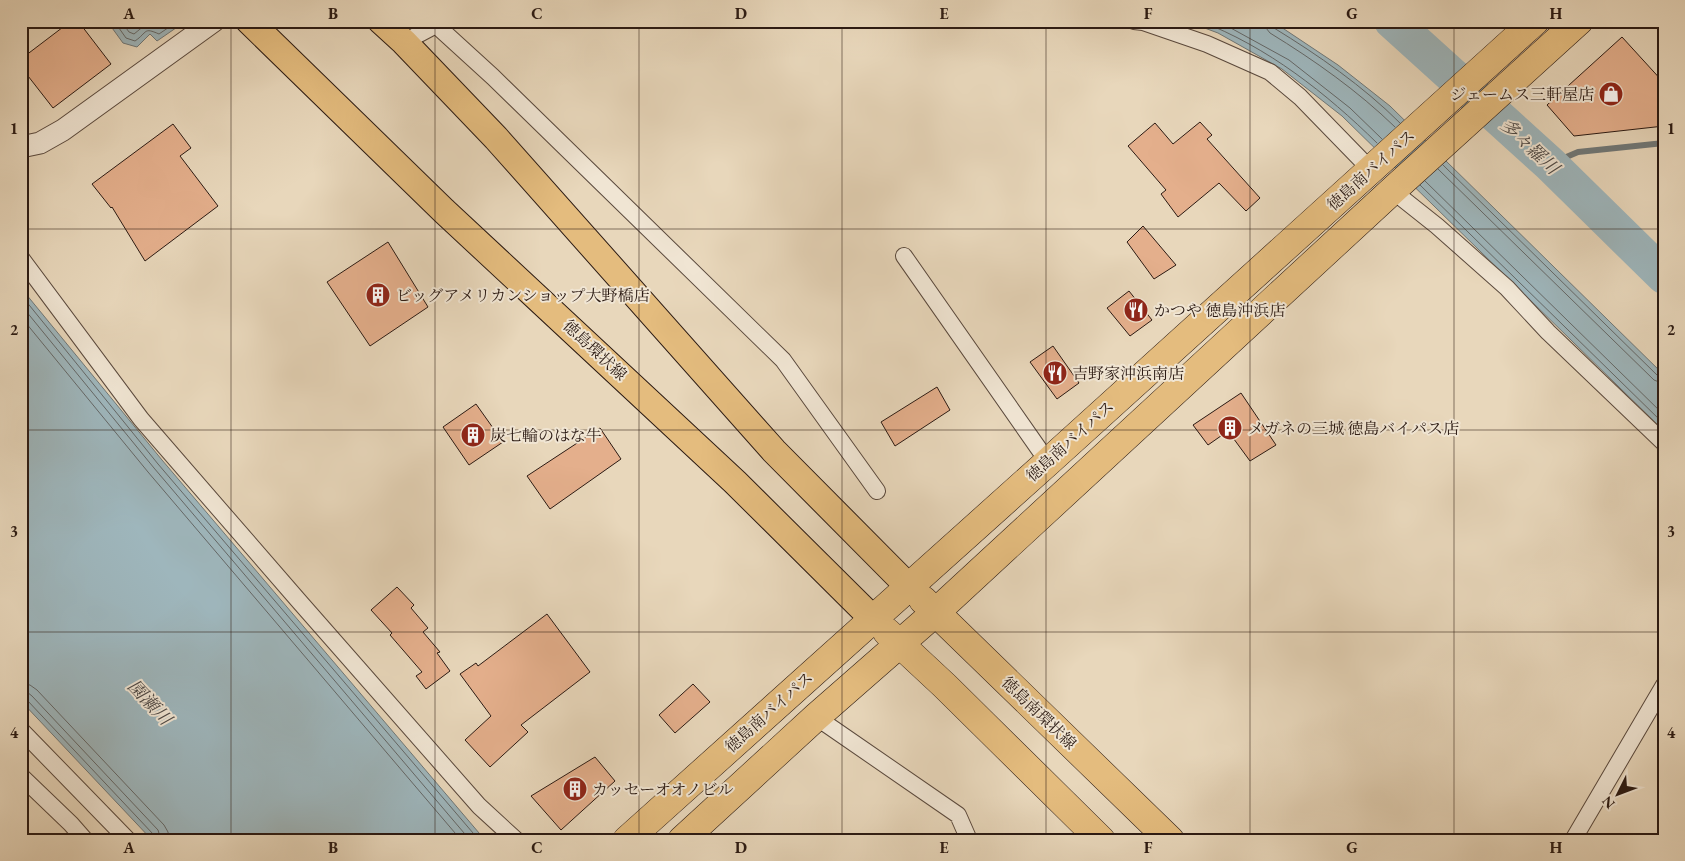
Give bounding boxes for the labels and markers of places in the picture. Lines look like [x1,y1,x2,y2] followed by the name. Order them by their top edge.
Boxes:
[1598,81,1624,107] shop icon: ジェームス三軒屋店
[1450,84,1594,105] place label: ジェームス三軒屋店
[365,282,391,308] building icon: ビッグアメリカンショップ大野橋店
[396,285,650,306] place label: ビッグアメリカンショップ大野橋店
[1123,297,1149,323] restaurant icon: かつや 徳島沖浜店
[1154,300,1285,321] place label: かつや 徳島沖浜店
[1042,360,1068,386] restaurant icon: 吉野家沖浜南店
[1072,363,1184,384] place label: 吉野家沖浜南店
[1217,415,1243,441] building icon: メガネの三城 徳島バイパス店
[1248,418,1459,439] place label: メガネの三城 徳島バイパス店
[460,422,486,448] building icon: 炭七輪のはな牛
[490,425,602,446] place label: 炭七輪のはな牛
[562,776,588,802] building icon: カッセーオオノビル
[592,779,733,800] place label: カッセーオオノビル

